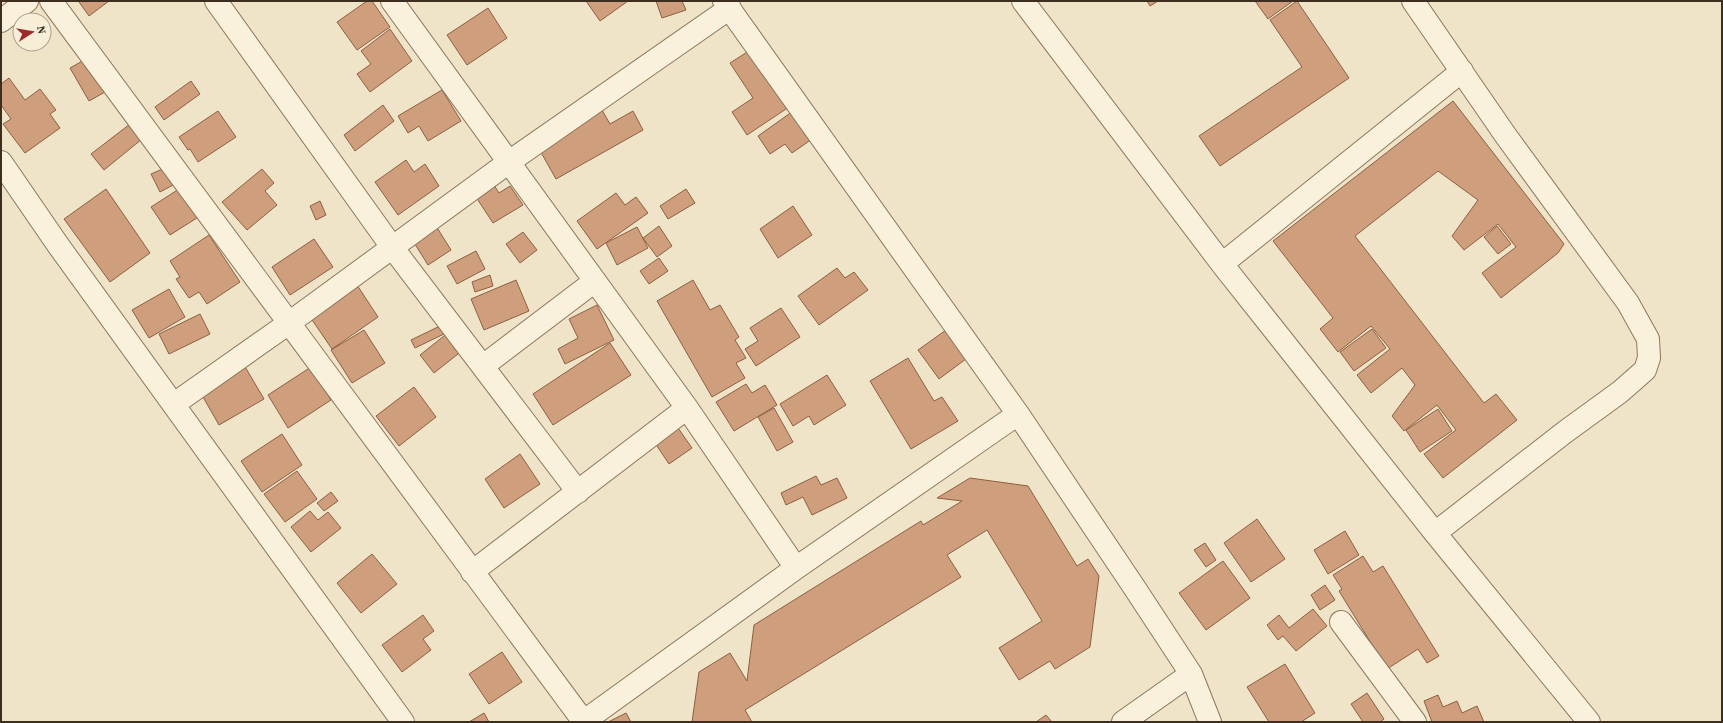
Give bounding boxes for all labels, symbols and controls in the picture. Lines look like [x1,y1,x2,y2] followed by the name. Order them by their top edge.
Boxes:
[12,12,52,52] north arrow
[33,25,49,36] text: N

